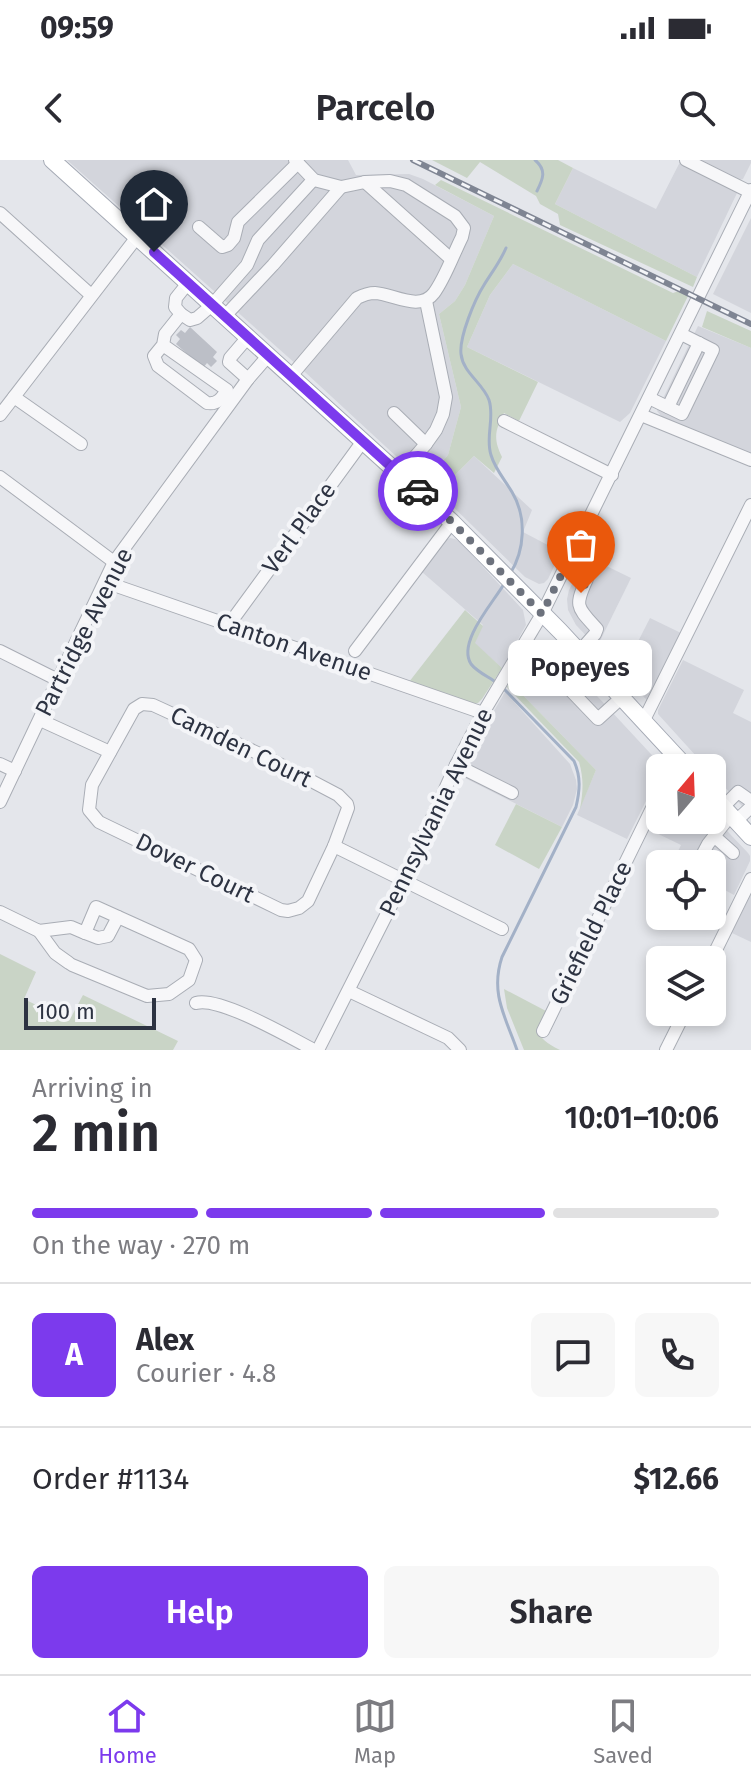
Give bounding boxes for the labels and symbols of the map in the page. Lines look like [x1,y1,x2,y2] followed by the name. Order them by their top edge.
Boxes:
[120,170,188,252] pin
[378,451,458,531] courier
[256,477,342,579] street label: Verl Place
[547,511,615,593] pin
[29,543,139,721] street label: Partridge Avenue
[213,607,375,687] street label: Canton Avenue
[509,641,653,697] callout: Popeyes
[166,701,316,793] street label: Camden Court
[373,703,499,921] street label: Pennsylvania Avenue
[646,754,726,834] north arrow
[131,827,259,909] street label: Dover Court
[544,857,638,1009] street label: Griefield Place
[24,994,156,1030] scale bar

